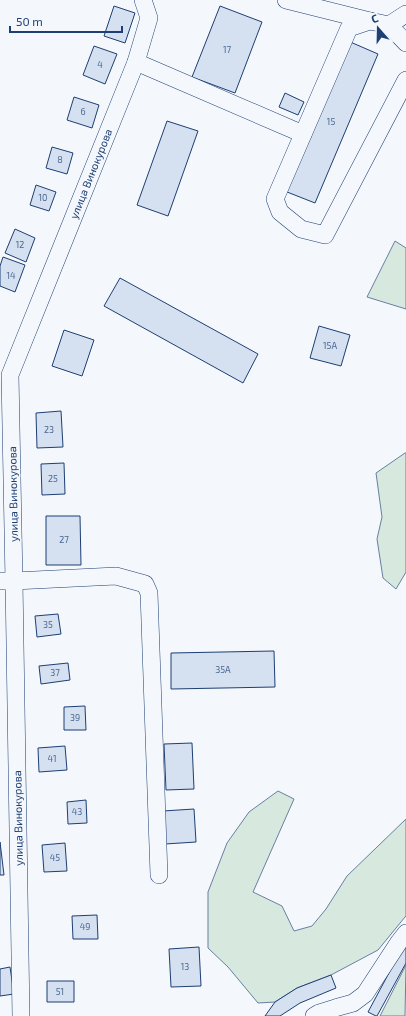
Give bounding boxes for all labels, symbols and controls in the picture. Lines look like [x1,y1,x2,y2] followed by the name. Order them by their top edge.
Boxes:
[10,8,122,34] scale bar
[358,8,398,48] north arrow
[369,11,380,25] text: С
[16,14,43,28] text: 50 m
[223,44,231,55] house number: 17
[97,59,103,70] house number: 4
[80,106,86,117] house number: 6
[327,116,335,127] house number: 15
[67,127,114,221] street label: улица Винокурова
[57,154,63,165] house number: 8
[38,192,48,203] house number: 10
[16,239,24,250] house number: 12
[6,270,16,281] house number: 14
[323,340,337,351] house number: 15А
[44,424,54,435] house number: 23
[5,446,21,542] street label: улица Винокурова
[48,473,58,484] house number: 25
[59,534,69,545] house number: 27
[43,619,53,630] house number: 35
[215,664,231,675] house number: 35А
[50,667,60,678] house number: 37
[70,712,80,723] house number: 39
[47,753,57,764] house number: 41
[10,770,26,866] street label: улица Винокурова
[72,806,82,817] house number: 43
[50,852,60,863] house number: 45
[80,921,90,932] house number: 49
[181,961,189,972] house number: 13
[56,986,64,997] house number: 51

